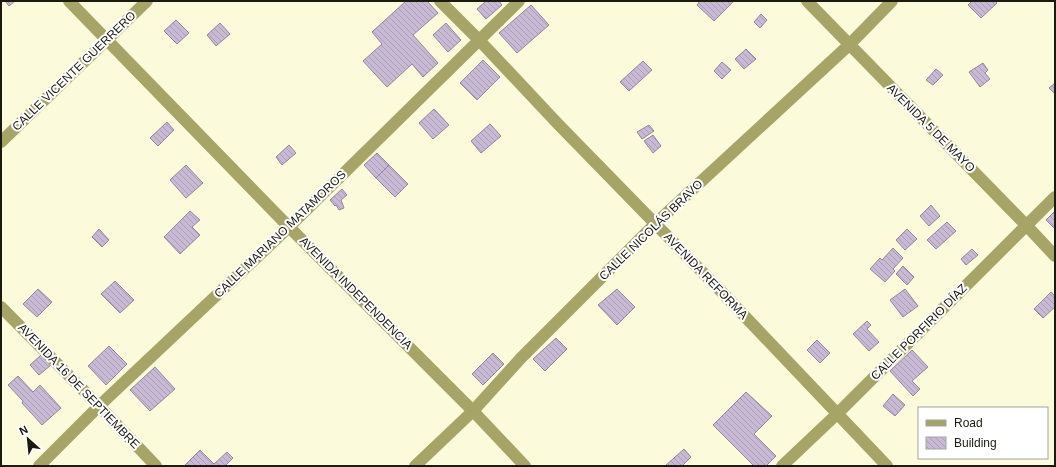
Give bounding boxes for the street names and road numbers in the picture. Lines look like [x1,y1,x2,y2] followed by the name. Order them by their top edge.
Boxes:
[9,8,139,134] street label: CALLE VICENTE GUERRERO
[884,81,978,175] street label: AVENIDA 5 DE MAYO
[211,167,349,301] street label: CALLE MARIANO MATAMOROS
[596,176,706,283] street label: CALLE NICOLÁS BRAVO
[661,230,751,322] street label: AVENIDA REFORMA
[297,234,415,352] street label: AVENIDA INDEPENDENCIA
[867,280,970,383] street label: CALLE PORFIRIO DÍAZ
[15,320,143,452] street label: AVENIDA 16 DE SEPTIEMBRE

